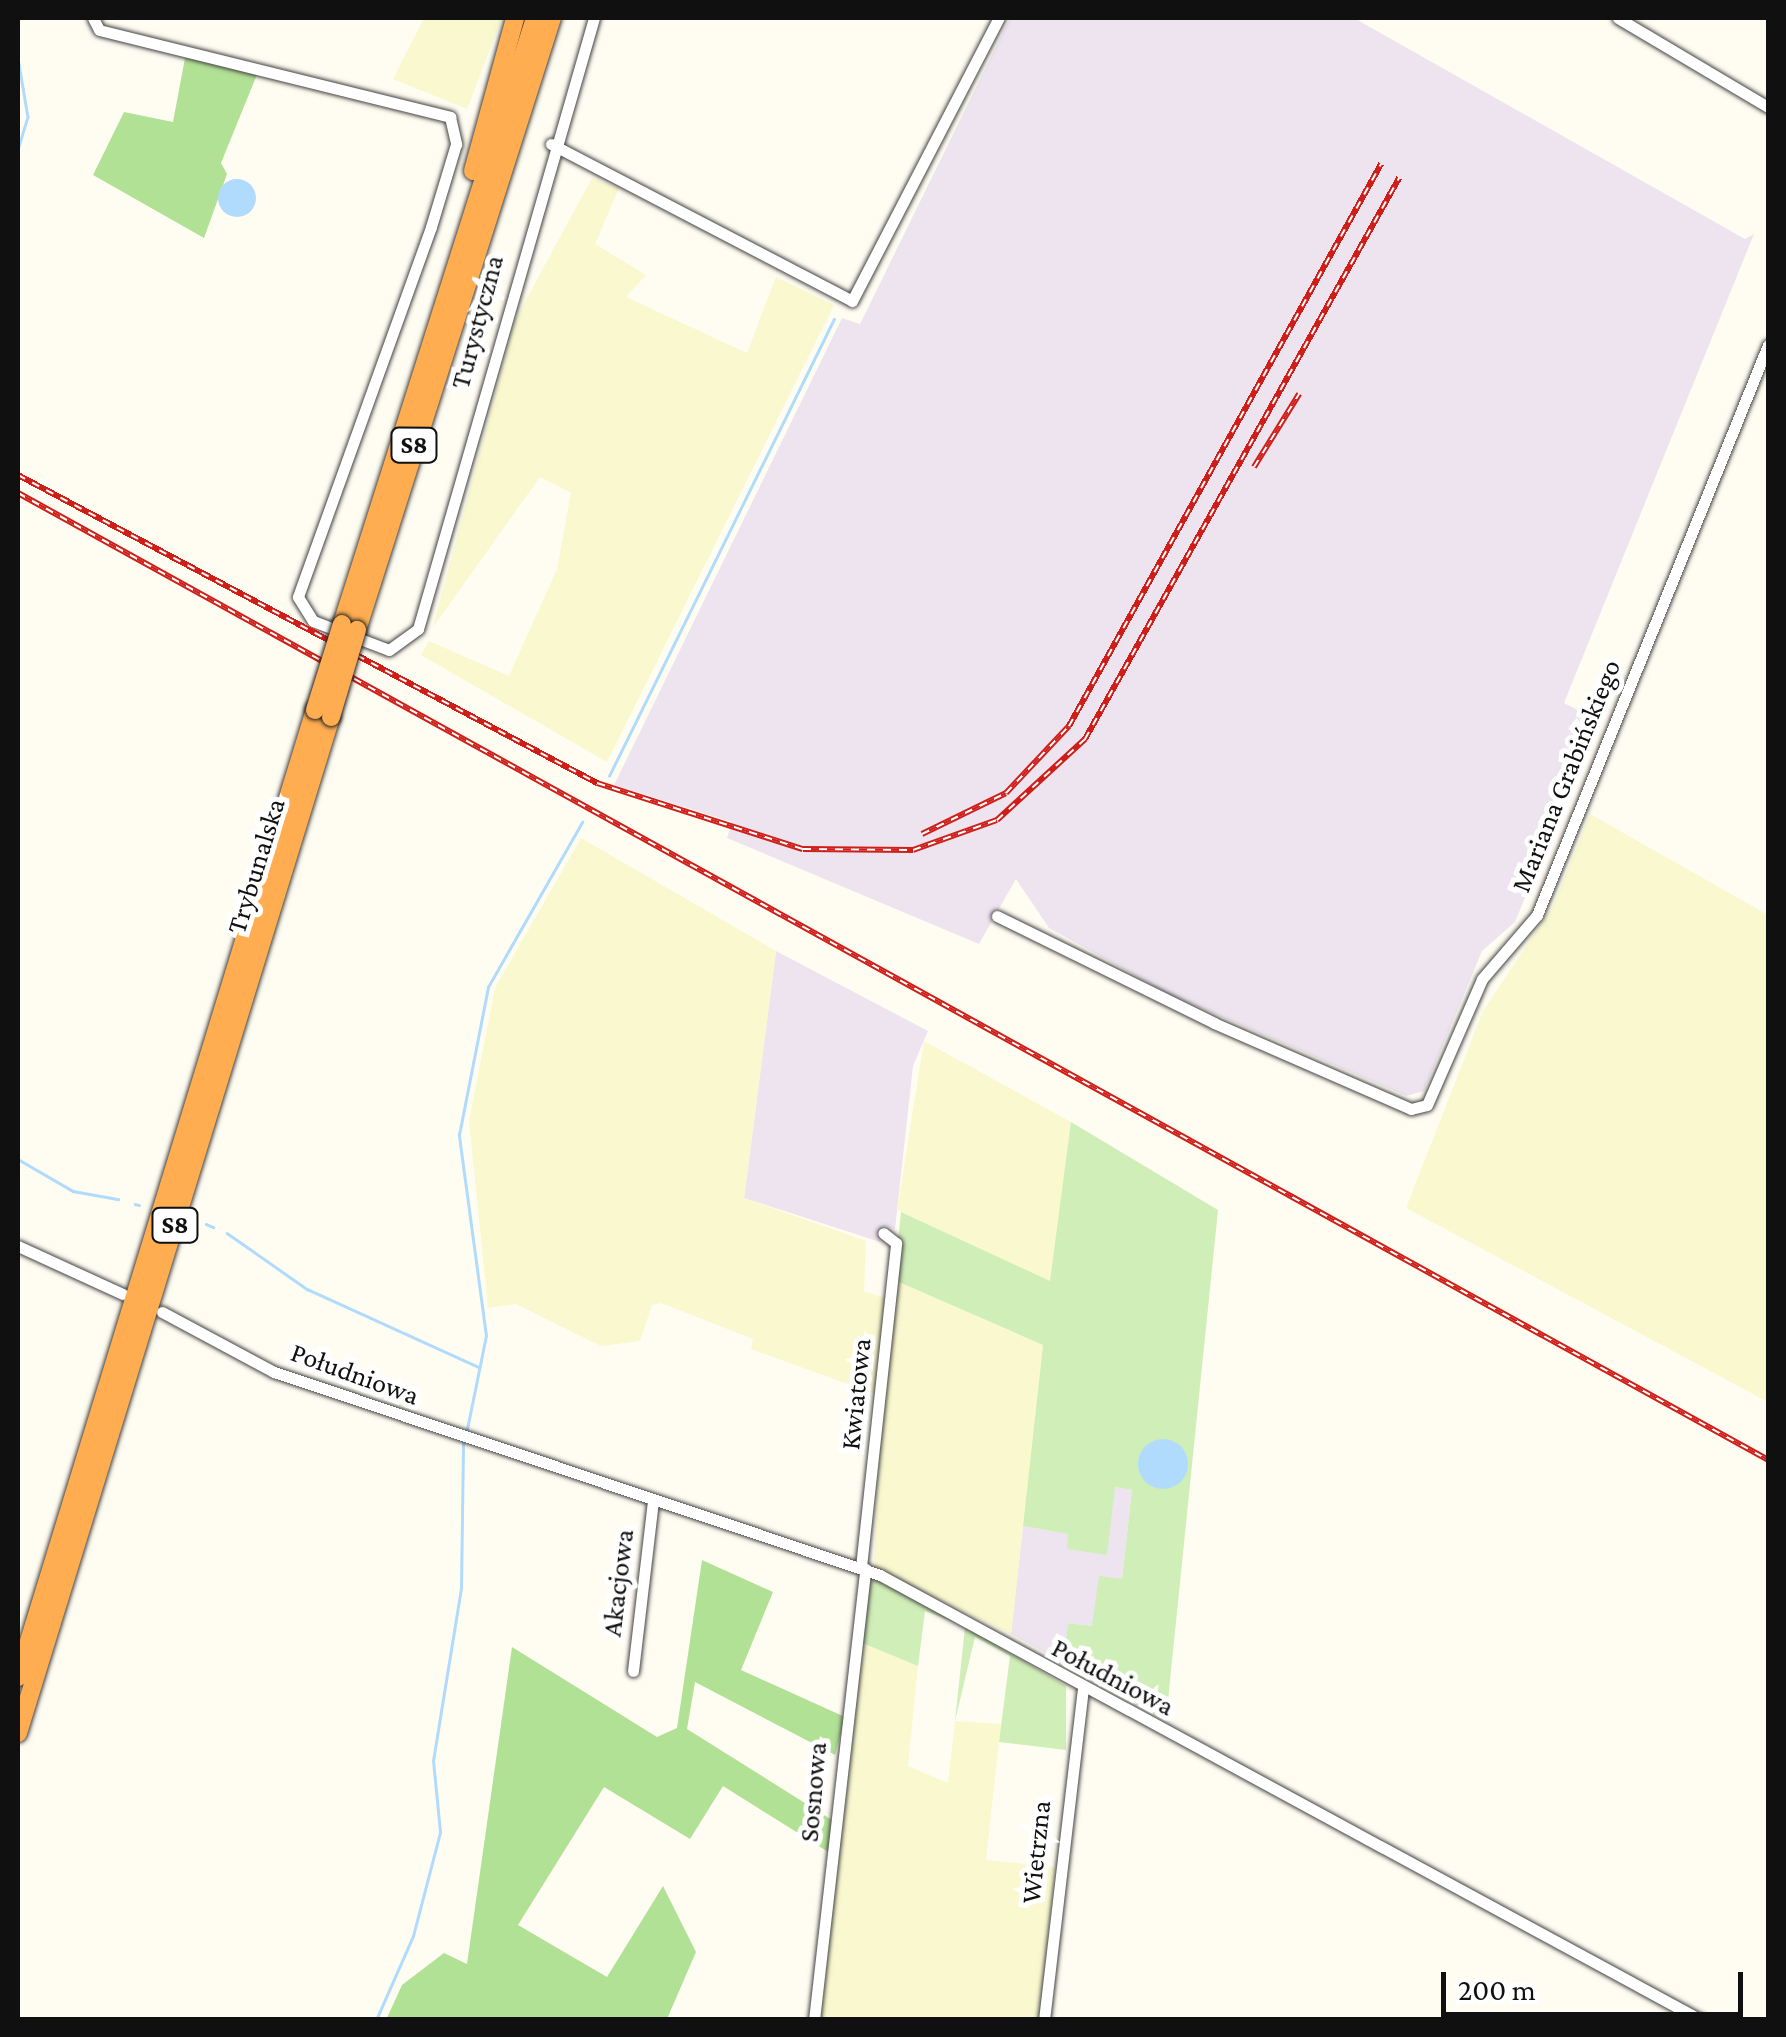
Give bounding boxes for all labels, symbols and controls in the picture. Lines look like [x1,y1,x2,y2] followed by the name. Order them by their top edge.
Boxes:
[443,252,511,392] street label: Turystyczna
[389,425,439,465] road number: S8
[1504,655,1628,897] street label: Mariana Grabińskiego
[220,794,292,938] street label: Trybunalska
[150,1205,200,1245] road number: S8
[286,1335,424,1413] street label: Południowa
[833,1336,879,1452] street label: Kwiatowa
[595,1527,641,1639] street label: Akacjowa
[1046,1631,1180,1723] street label: Południowa
[792,1741,834,1843] street label: Sosnowa
[1014,1799,1058,1905] street label: Wietrzna
[1446,1952,1748,2014] scale bar
[1458,1973,1536,2006] text: 200 m

